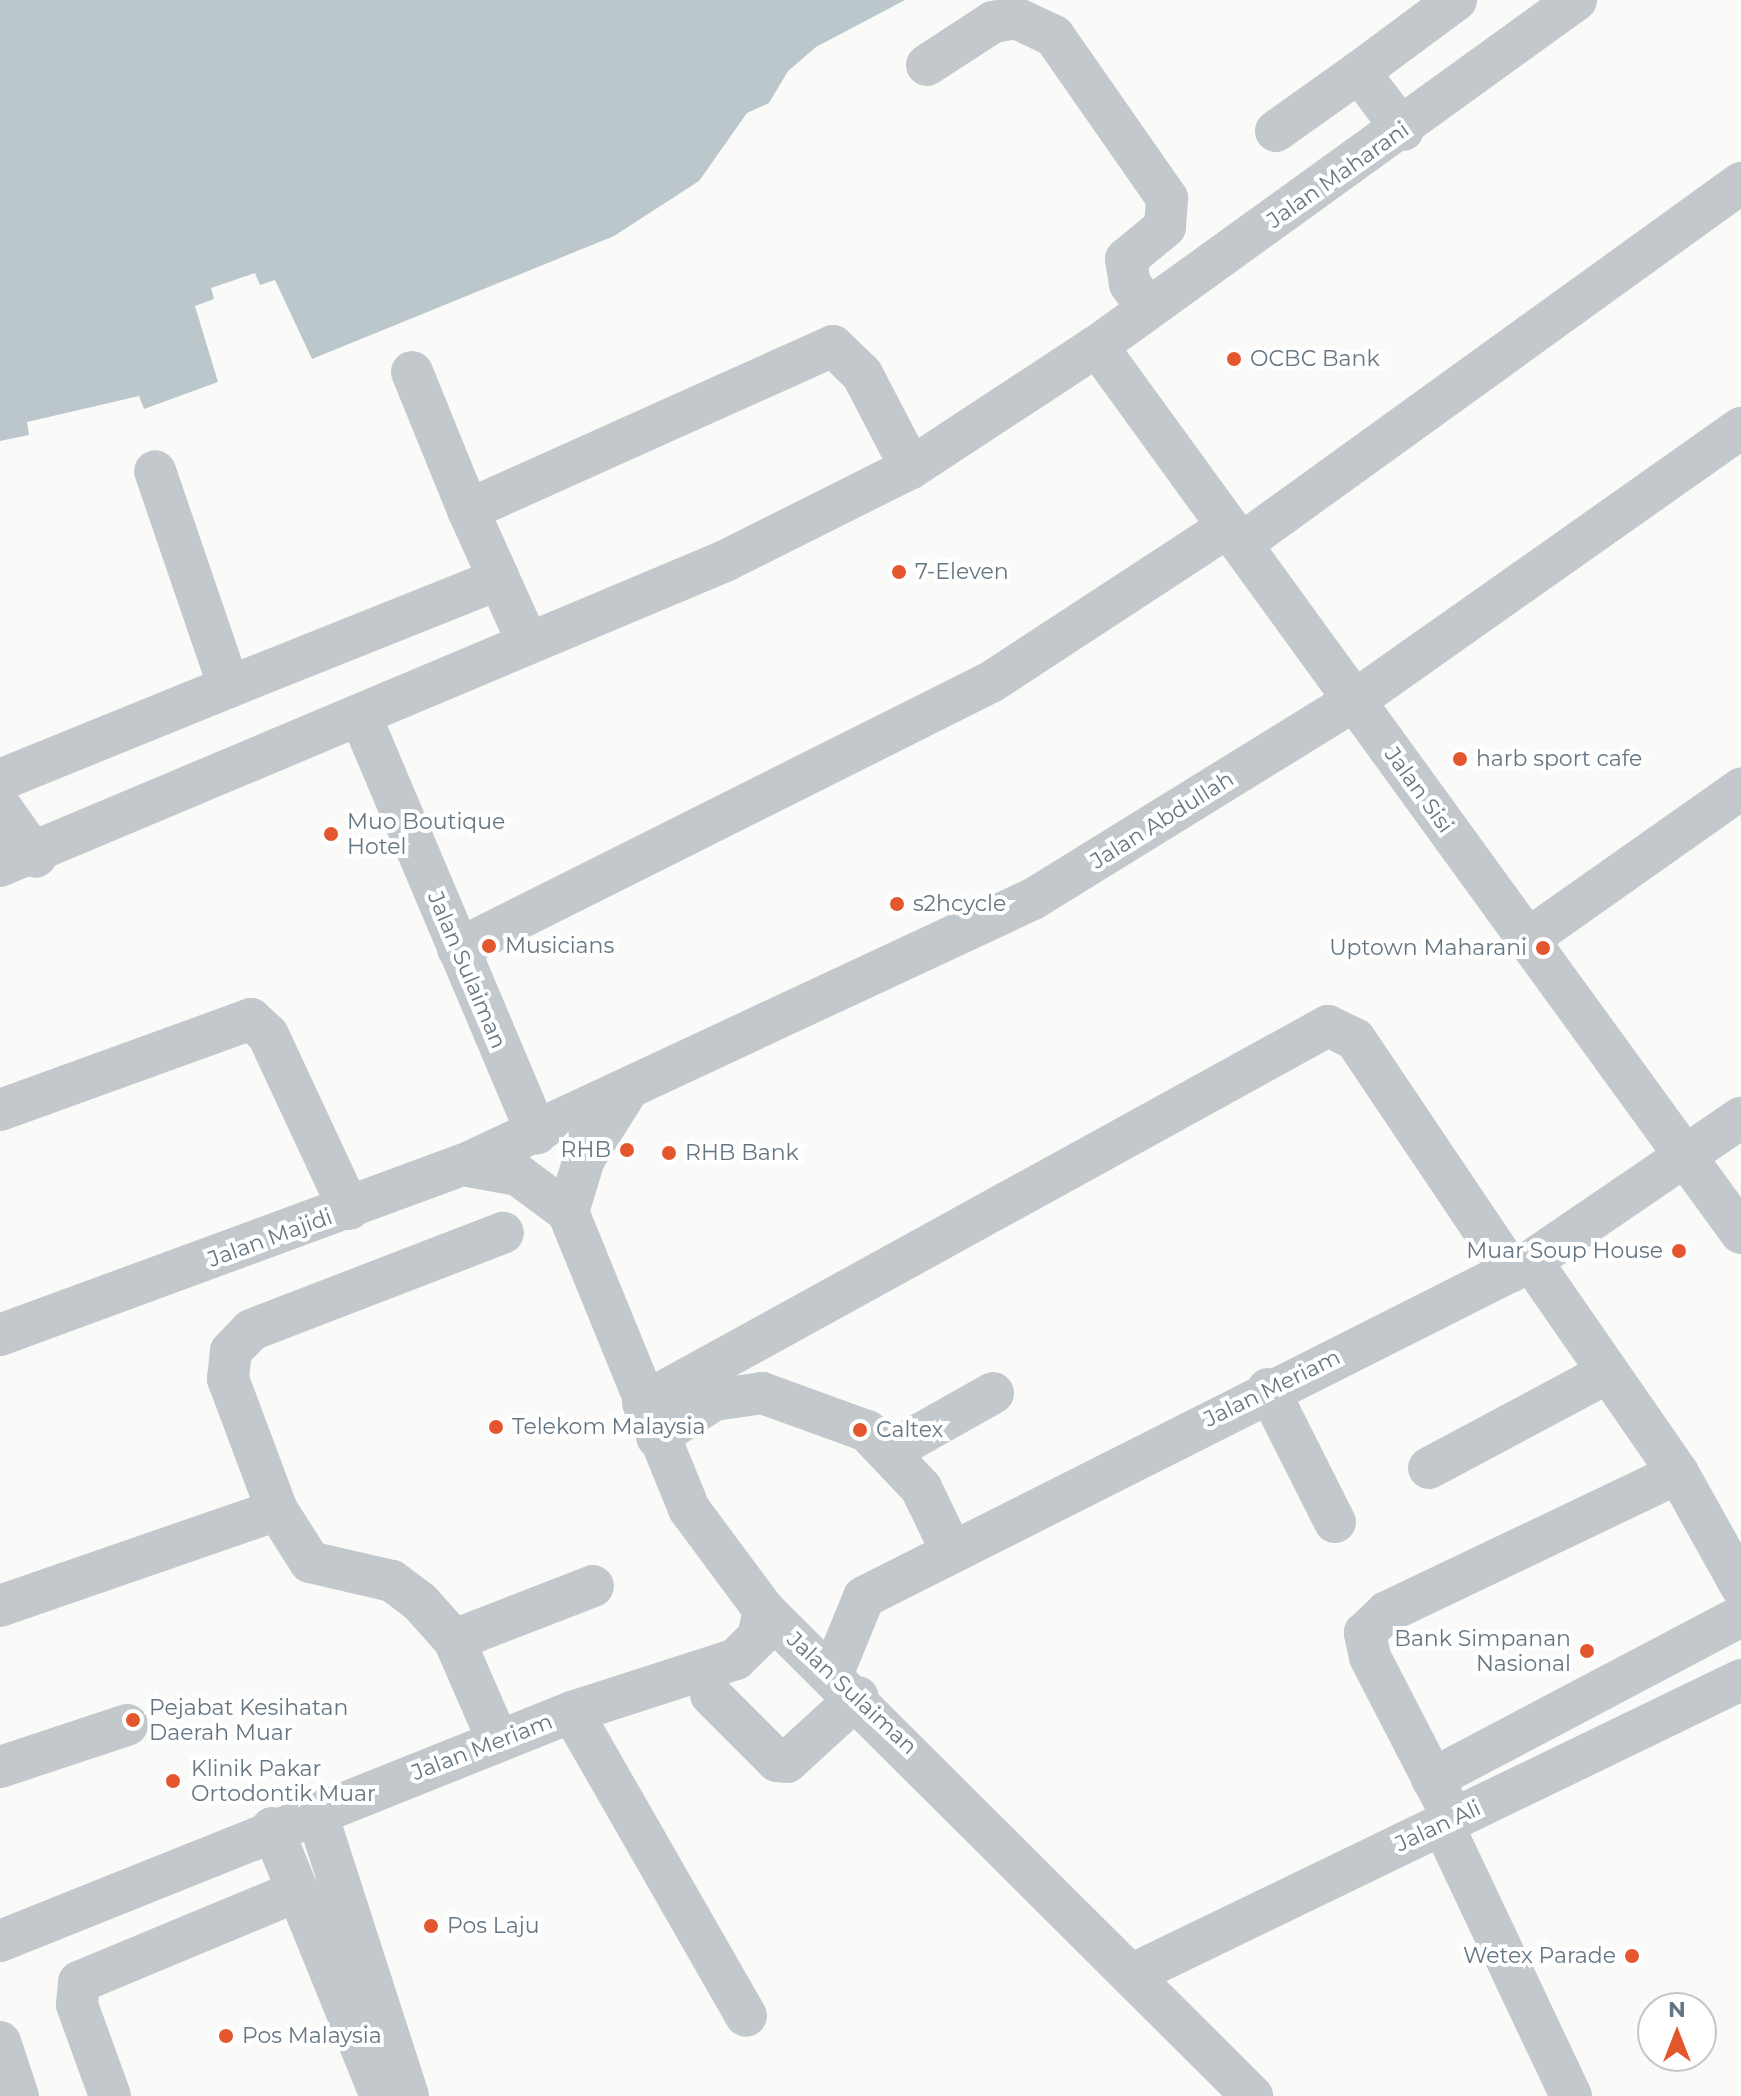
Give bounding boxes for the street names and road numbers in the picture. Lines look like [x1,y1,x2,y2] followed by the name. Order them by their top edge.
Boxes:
[1262,116,1414,234] street label: Jalan Maharani
[1379,742,1459,838] street label: Jalan Sisi
[1086,765,1238,875] street label: Jalan Abdullah
[422,888,512,1052] street label: Jalan Sulaiman
[204,1203,336,1273] street label: Jalan Majidi
[1199,1344,1345,1432] street label: Jalan Meriam
[782,1626,922,1760] street label: Jalan Sulaiman
[408,1708,556,1786] street label: Jalan Meriam
[1391,1795,1485,1857] street label: Jalan Ali

